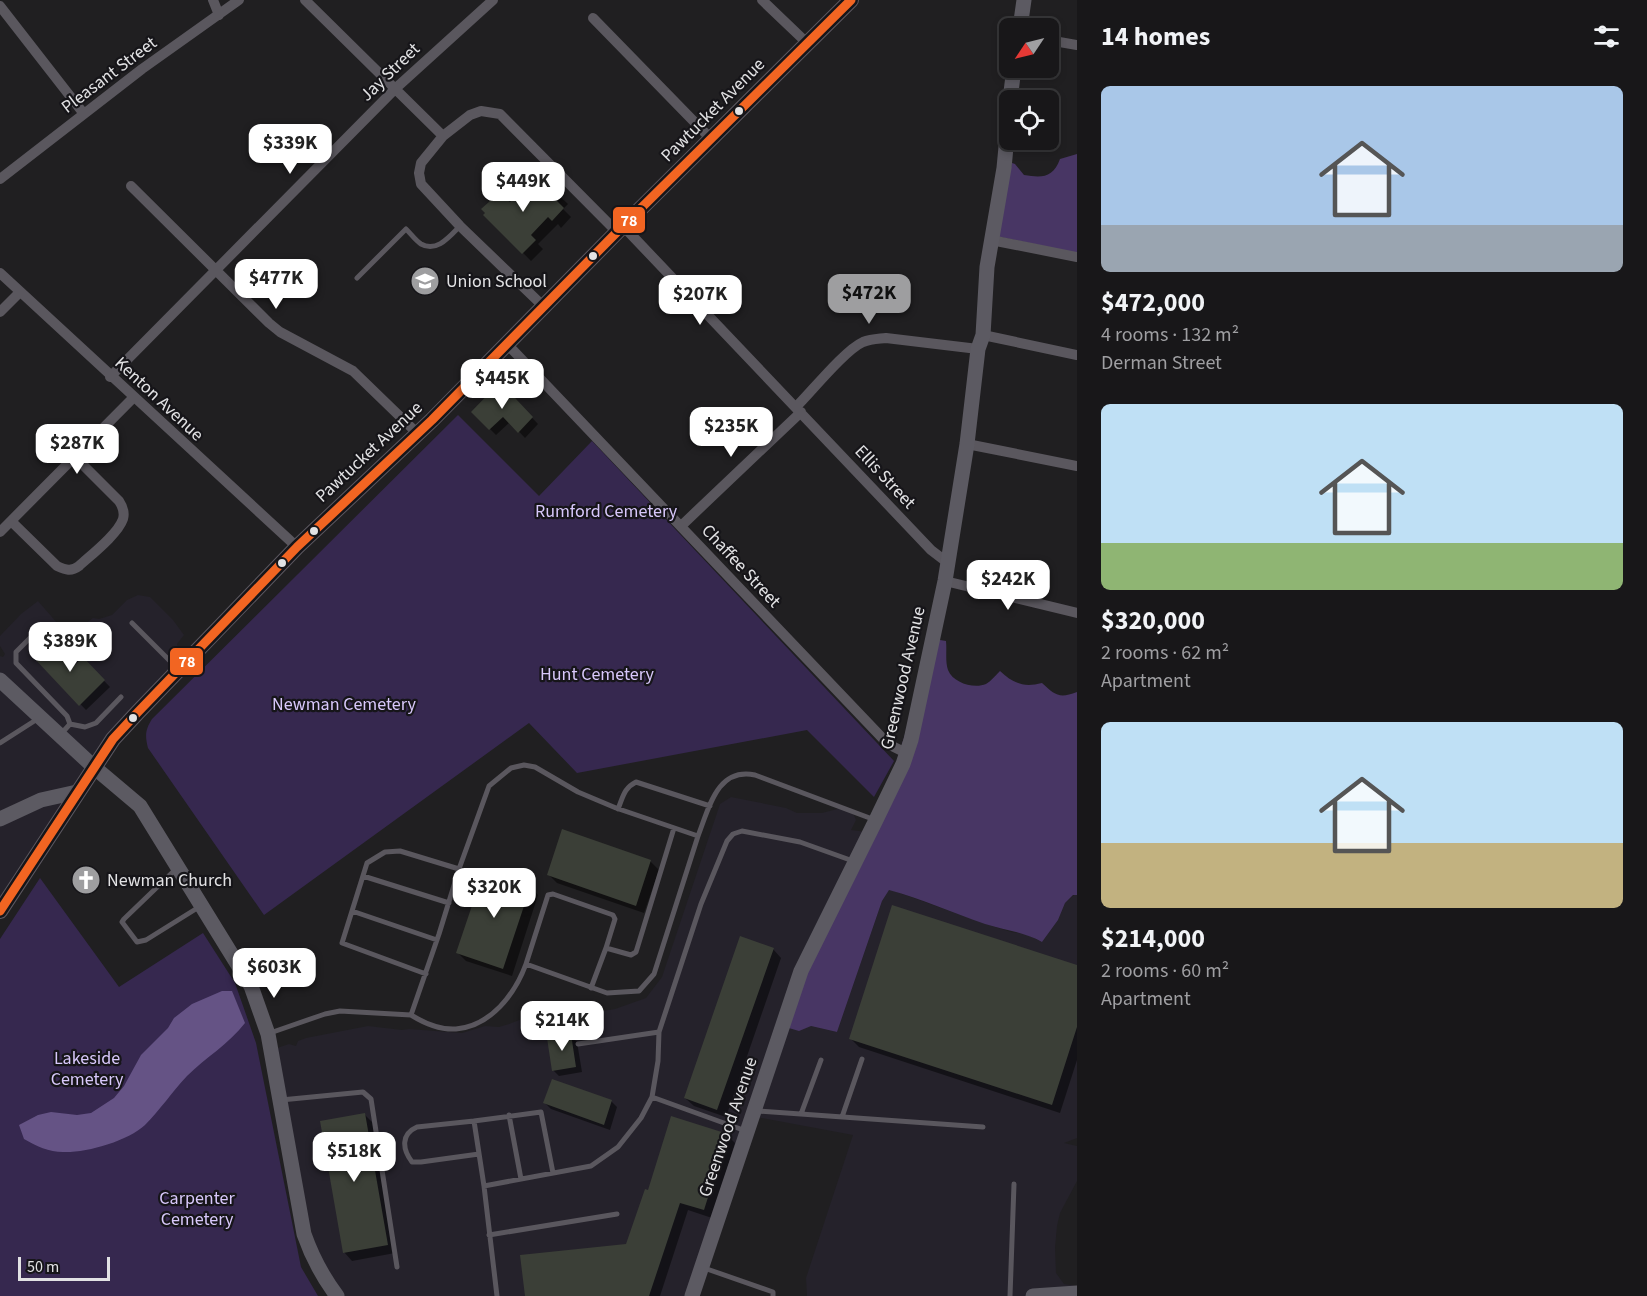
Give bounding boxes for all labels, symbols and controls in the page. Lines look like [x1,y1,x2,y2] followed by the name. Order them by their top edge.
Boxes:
[999,18,1059,78] north arrow
[999,18,1059,150] map controls
[1101,18,1210,55] text: 14 homes
[1590,20,1623,53] icon: filters
[56,31,162,119] street label: Pleasant Street
[354,37,426,107] street label: Jay Street
[655,52,771,168] street label: Pawtucket Avenue
[999,90,1059,150] button: locate
[733,105,745,117] unlabelled marker
[248,124,332,175] pin: $339K
[1308,125,1416,233] icon: home
[263,129,317,157] text: $339K
[481,162,565,213] pin: $449K
[496,167,550,195] text: $449K
[612,206,646,234] line badge: 78
[621,210,637,232] text: 78
[587,250,599,262] unlabelled marker
[234,259,318,310] pin: $477K
[249,264,303,292] text: $477K
[409,265,441,297] school or university icon: Union School
[446,269,547,294] place label: Union School
[827,274,911,325] pin: $472K
[658,275,742,326] pin: $207K
[842,279,896,307] text: $472K
[673,280,727,308] text: $207K
[1101,284,1205,321] text: $472,000
[1101,321,1239,349] text: 4 rooms · 132 m²
[1101,349,1222,377] text: Derman Street
[109,351,209,447] street label: Kenton Avenue
[460,359,544,410] pin: $445K
[475,364,529,392] text: $445K
[310,396,428,508] street label: Pawtucket Avenue
[689,407,773,458] pin: $235K
[704,412,758,440] text: $235K
[35,424,119,475] pin: $287K
[50,429,104,457] text: $287K
[849,439,921,515] street label: Ellis Street
[1308,443,1416,551] icon: home
[535,499,678,524] park label: Rumford Cemetery
[696,519,786,613] street label: Chaffee Street
[308,525,320,537] unlabelled marker
[276,557,288,569] unlabelled marker
[966,560,1050,611] pin: $242K
[981,565,1035,593] text: $242K
[1101,602,1205,639] text: $320,000
[874,604,932,752] street label: Greenwood Avenue
[28,622,112,673] pin: $389K
[43,627,97,655] text: $389K
[1101,639,1229,667] text: 2 rooms · 62 m²
[169,647,204,676] line badge: 78
[179,651,195,673] text: 78
[540,662,654,687] park label: Hunt Cemetery
[1101,667,1191,695] text: Apartment
[272,692,416,717] park label: Newman Cemetery
[127,712,139,724] unlabelled marker
[1308,761,1416,869] icon: home
[70,864,102,896] church icon: Newman Church
[107,868,232,893] place label: Newman Church
[452,868,536,919] pin: $320K
[467,873,521,901] text: $320K
[1101,920,1205,957] text: $214,000
[232,948,316,999] pin: $603K
[247,953,301,981] text: $603K
[1101,957,1229,985] text: 2 rooms · 60 m²
[1101,985,1191,1013] text: Apartment
[520,1001,604,1052] pin: $214K
[535,1006,589,1034] text: $214K
[51,1046,124,1092] park label: Lakeside Cemetery
[692,1054,764,1200] street label: Greenwood Avenue
[312,1132,396,1183] pin: $518K
[327,1137,381,1165] text: $518K
[159,1186,235,1232] park label: Carpenter Cemetery
[18,1254,110,1282] scale bar
[27,1256,59,1278] text: 50 m

